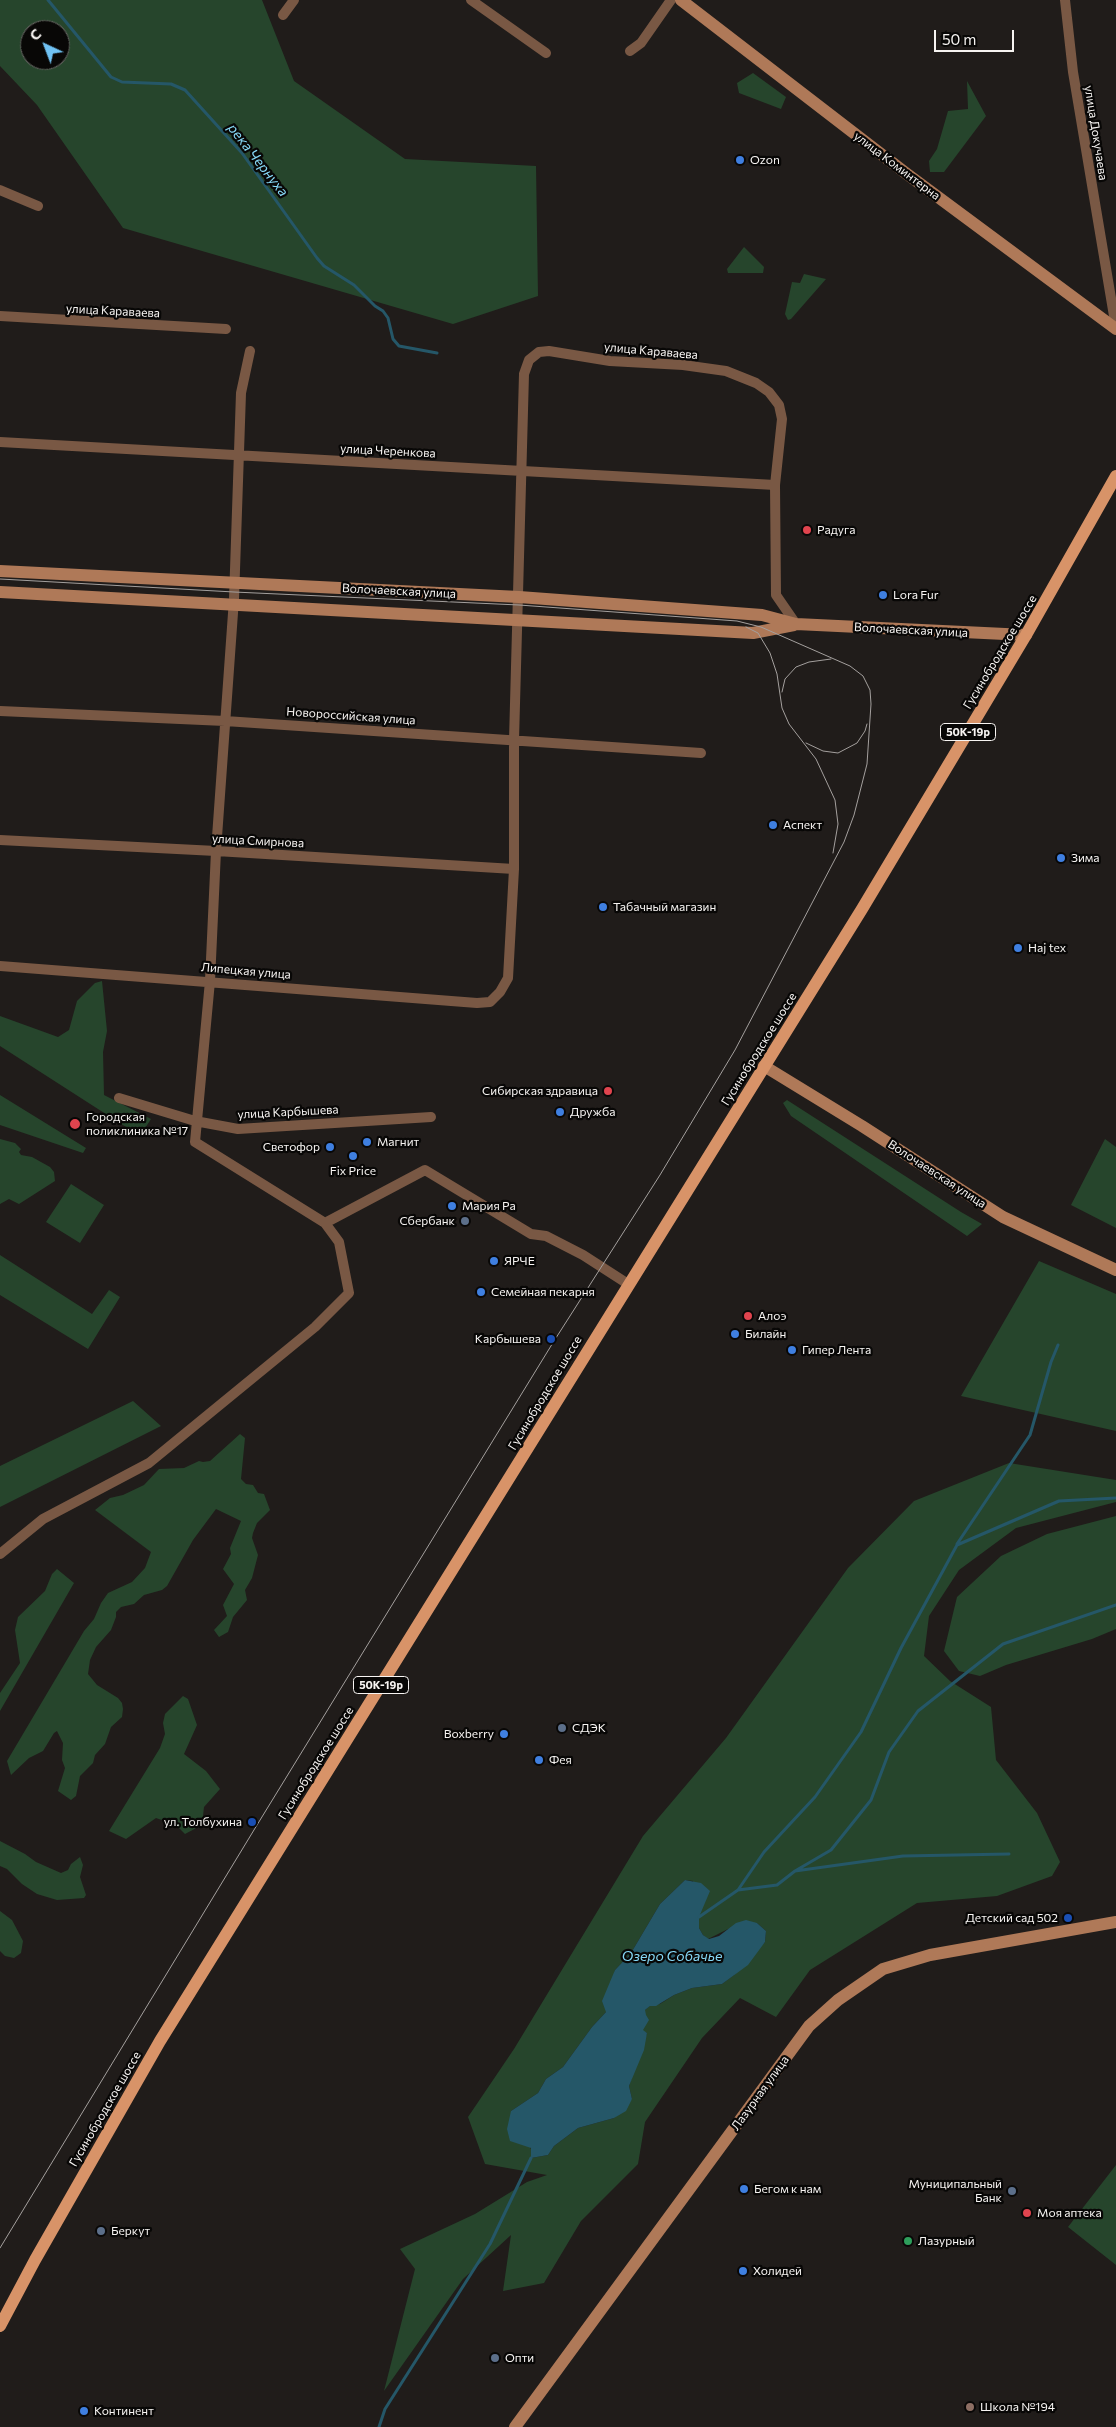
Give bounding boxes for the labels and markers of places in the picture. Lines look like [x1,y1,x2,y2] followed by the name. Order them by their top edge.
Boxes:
[750,153,780,167] place label: Ozon
[734,154,746,166] marker: Ozon
[817,523,855,537] place label: Радуга
[801,524,813,536] marker: Радуга
[893,588,938,602] place label: Lora Fur
[877,589,889,601] marker: Lora Fur
[783,818,822,832] place label: Аспект
[767,819,779,831] marker: Аспект
[1071,851,1100,865] place label: Зима
[1055,852,1067,864] marker: Зима
[613,900,716,914] place label: Табачный магазин
[597,901,609,913] marker: Табачный магазин
[1028,941,1066,955] place label: Haj tex
[1012,942,1024,954] marker: Haj tex
[482,1084,598,1098] place label: Сибирская здравица
[602,1085,614,1097] marker: Сибирская здравица
[570,1105,615,1119] place label: Дружба
[554,1106,566,1118] marker: Дружба
[86,1110,188,1138] place label: Городская поликлиника №17
[68,1117,82,1131] marker: Городская поликлиника №17
[377,1135,419,1149] place label: Магнит
[361,1136,373,1148] marker: Магнит
[263,1140,320,1154] place label: Светофор
[324,1141,336,1153] marker: Светофор
[347,1150,359,1162] marker: Fix Price
[330,1164,376,1178] place label: Fix Price
[462,1199,516,1213] place label: Мария Ра
[446,1200,458,1212] marker: Мария Ра
[399,1214,455,1228] place label: Сбербанк
[459,1215,471,1227] marker: Сбербанк
[504,1254,535,1268] place label: ЯРЧЕ
[488,1255,500,1267] marker: ЯРЧЕ
[491,1285,595,1299] place label: Семейная пекарня
[475,1286,487,1298] marker: Семейная пекарня
[758,1309,786,1323] place label: Алоэ
[742,1310,754,1322] marker: Алоэ
[745,1327,786,1341] place label: Билайн
[729,1328,741,1340] marker: Билайн
[475,1332,541,1346] place label: Карбышева
[545,1333,557,1345] marker: Карбышева
[802,1343,871,1357] place label: Гипер Лента
[786,1344,798,1356] marker: Гипер Лента
[572,1721,606,1735] place label: СДЭК
[556,1722,568,1734] marker: СДЭК
[444,1727,494,1741] place label: Boxberry
[498,1728,510,1740] marker: Boxberry
[549,1753,572,1767] place label: Фея
[533,1754,545,1766] marker: Фея
[164,1815,242,1829] place label: ул. Толбухина
[246,1816,258,1828] marker: ул. Толбухина
[965,1911,1058,1925] place label: Детский сад 502
[1062,1912,1074,1924] marker: Детский сад 502
[909,2177,1002,2205] place label: Муниципальный Банк
[754,2182,821,2196] place label: Бегом к нам
[738,2183,750,2195] marker: Бегом к нам
[1006,2185,1018,2197] marker: Муниципальный Банк
[1037,2206,1102,2220] place label: Моя аптека
[1021,2207,1033,2219] marker: Моя аптека
[111,2224,150,2238] place label: Беркут
[95,2225,107,2237] marker: Беркут
[918,2234,975,2248] place label: Лазурный
[902,2235,914,2247] marker: Лазурный
[753,2264,802,2278] place label: Холидей
[737,2265,749,2277] marker: Холидей
[505,2351,534,2365] place label: Опти
[489,2352,501,2364] marker: Опти
[980,2400,1055,2414] place label: Школа №194
[964,2401,976,2413] marker: Школа №194
[94,2404,154,2418] place label: Континент
[78,2405,90,2417] marker: Континент

